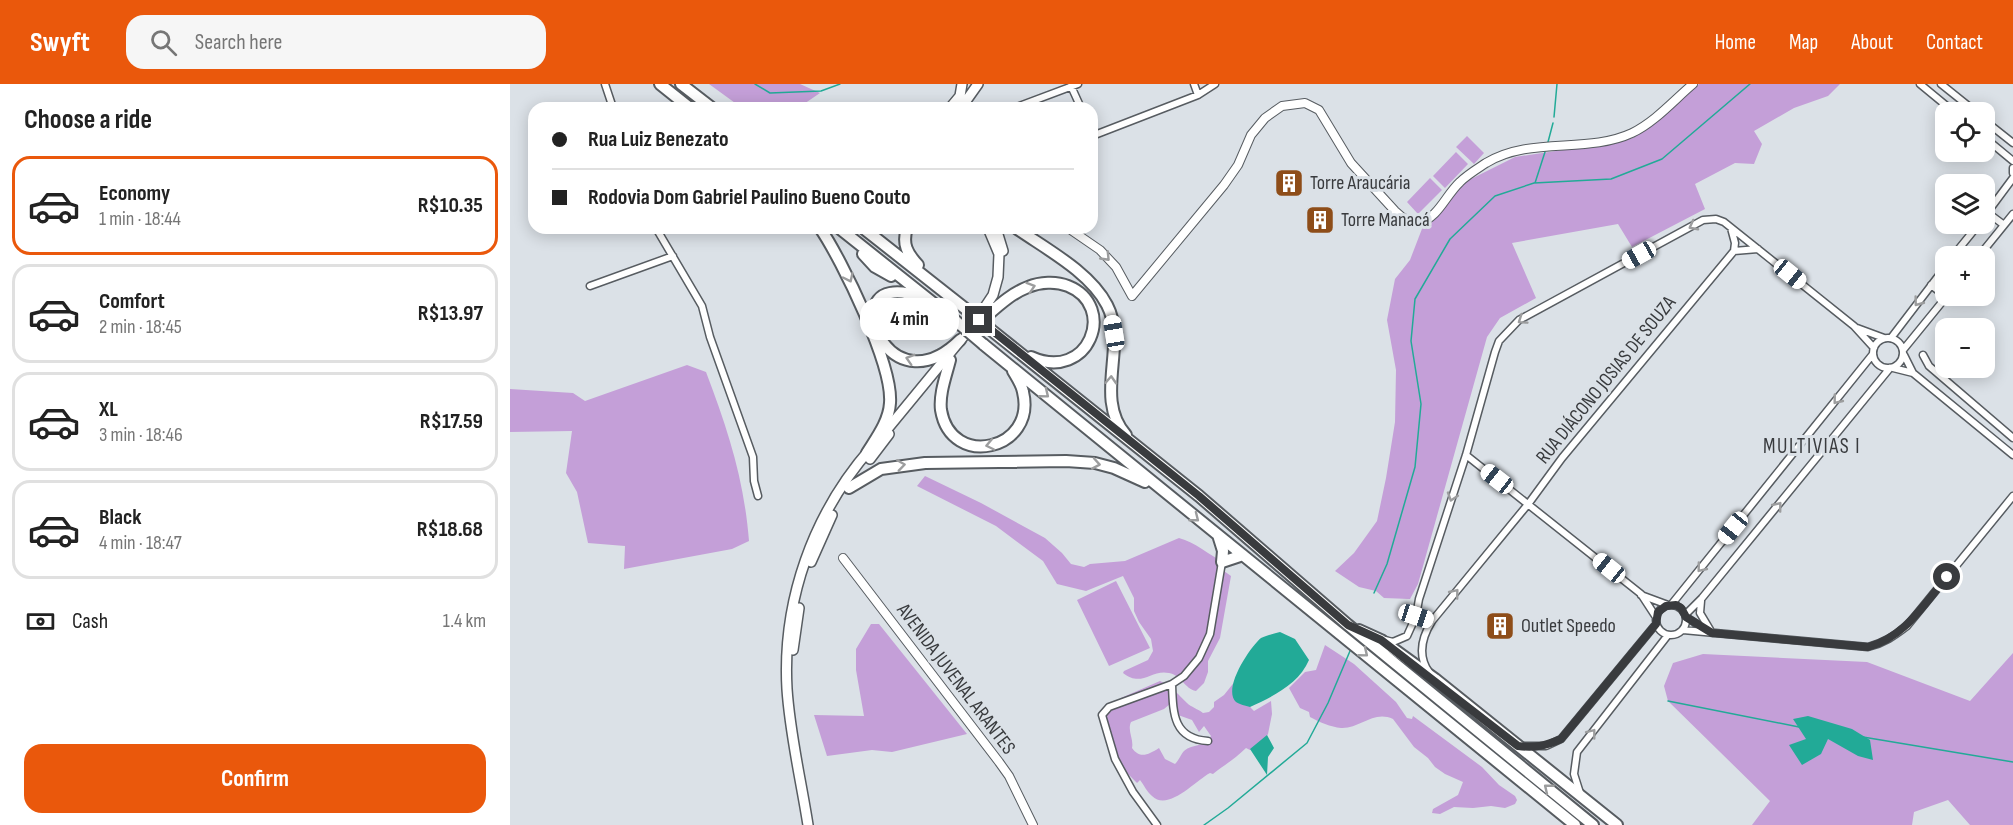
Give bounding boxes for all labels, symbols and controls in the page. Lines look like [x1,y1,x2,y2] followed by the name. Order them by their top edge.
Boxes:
[126,15,546,69] search box
[30,26,90,59] text: Swyft
[147,26,180,59] icon: search
[195,29,282,56] text: Search here
[1715,30,1756,55] text: Home
[1789,30,1818,55] text: Map
[1851,30,1893,55] text: About
[1926,30,1983,55] text: Contact
[1935,102,1995,378] map controls
[1935,102,1995,162] button: locate
[24,104,152,136] text: Choose a ride
[588,126,729,153] text: Rua Luiz Benezato
[1273,167,1305,199] building icon: Torre Araucária
[1310,171,1411,195] place label: Torre Araucária
[1935,174,1995,234] button: layers
[27,179,81,233] icon: car
[99,180,170,207] text: Economy
[588,184,911,211] text: Rodovia Dom Gabriel Paulino Bueno Couto
[418,192,483,219] text: R$10.35
[1304,204,1336,236] building icon: Torre Manacá
[99,207,181,231] text: 1 min · 18:44
[1341,208,1430,232] place label: Torre Manacá
[1689,219,1699,230] one-way arrow
[1619,238,1659,272] car
[1935,246,1995,306] button: +
[1099,250,1110,260] one-way arrow
[1770,256,1810,292] car
[841,272,853,283] one-way arrow
[1025,282,1036,294] one-way arrow
[27,287,81,341] icon: car
[99,288,165,315] text: Comfort
[1531,291,1681,469] street label: RUA DIÁCONO JOSIAS DE SOUZA
[1914,295,1925,306] one-way arrow
[859,299,958,341] callout: 4 min
[418,300,483,327] text: R$13.97
[965,306,992,333] route end
[890,307,929,331] text: 4 min
[1518,313,1529,324] one-way arrow
[1102,314,1126,352] car
[99,315,182,339] text: 2 min · 18:45
[1935,318,1995,378] button: −
[905,354,916,366] one-way arrow
[1105,376,1118,385] one-way arrow
[1038,386,1049,397] one-way arrow
[1833,393,1844,404] one-way arrow
[27,395,81,449] icon: car
[99,396,118,423] text: XL
[420,408,483,435] text: R$17.59
[99,423,183,447] text: 3 min · 18:46
[1763,434,1861,459] district label: MULTIVIAS I
[985,438,995,451] one-way arrow
[1091,457,1101,470] one-way arrow
[897,460,906,472] one-way arrow
[1477,461,1517,497] car
[1447,491,1459,502] one-way arrow
[1770,502,1781,513] one-way arrow
[27,503,81,557] icon: car
[99,504,141,531] text: Black
[1715,508,1751,548] car
[1189,510,1200,521] one-way arrow
[417,516,483,543] text: R$18.68
[99,531,182,555] text: 4 min · 18:47
[1589,550,1629,586] car
[1698,561,1709,572] one-way arrow
[1933,563,1960,590] route start
[1448,589,1459,600] one-way arrow
[891,598,1021,759] street label: AVENIDA JUVENAL ARANTES
[1396,602,1436,630] car
[24,605,57,638] icon: cash
[72,608,108,635] text: Cash
[443,609,486,633] text: 1.4 km
[1484,610,1516,642] building icon: Outlet Speedo
[1521,614,1616,638] place label: Outlet Speedo
[1357,646,1368,657] one-way arrow
[1584,729,1595,740] one-way arrow
[24,744,486,813] button: Confirm
[1544,785,1555,796] one-way arrow

